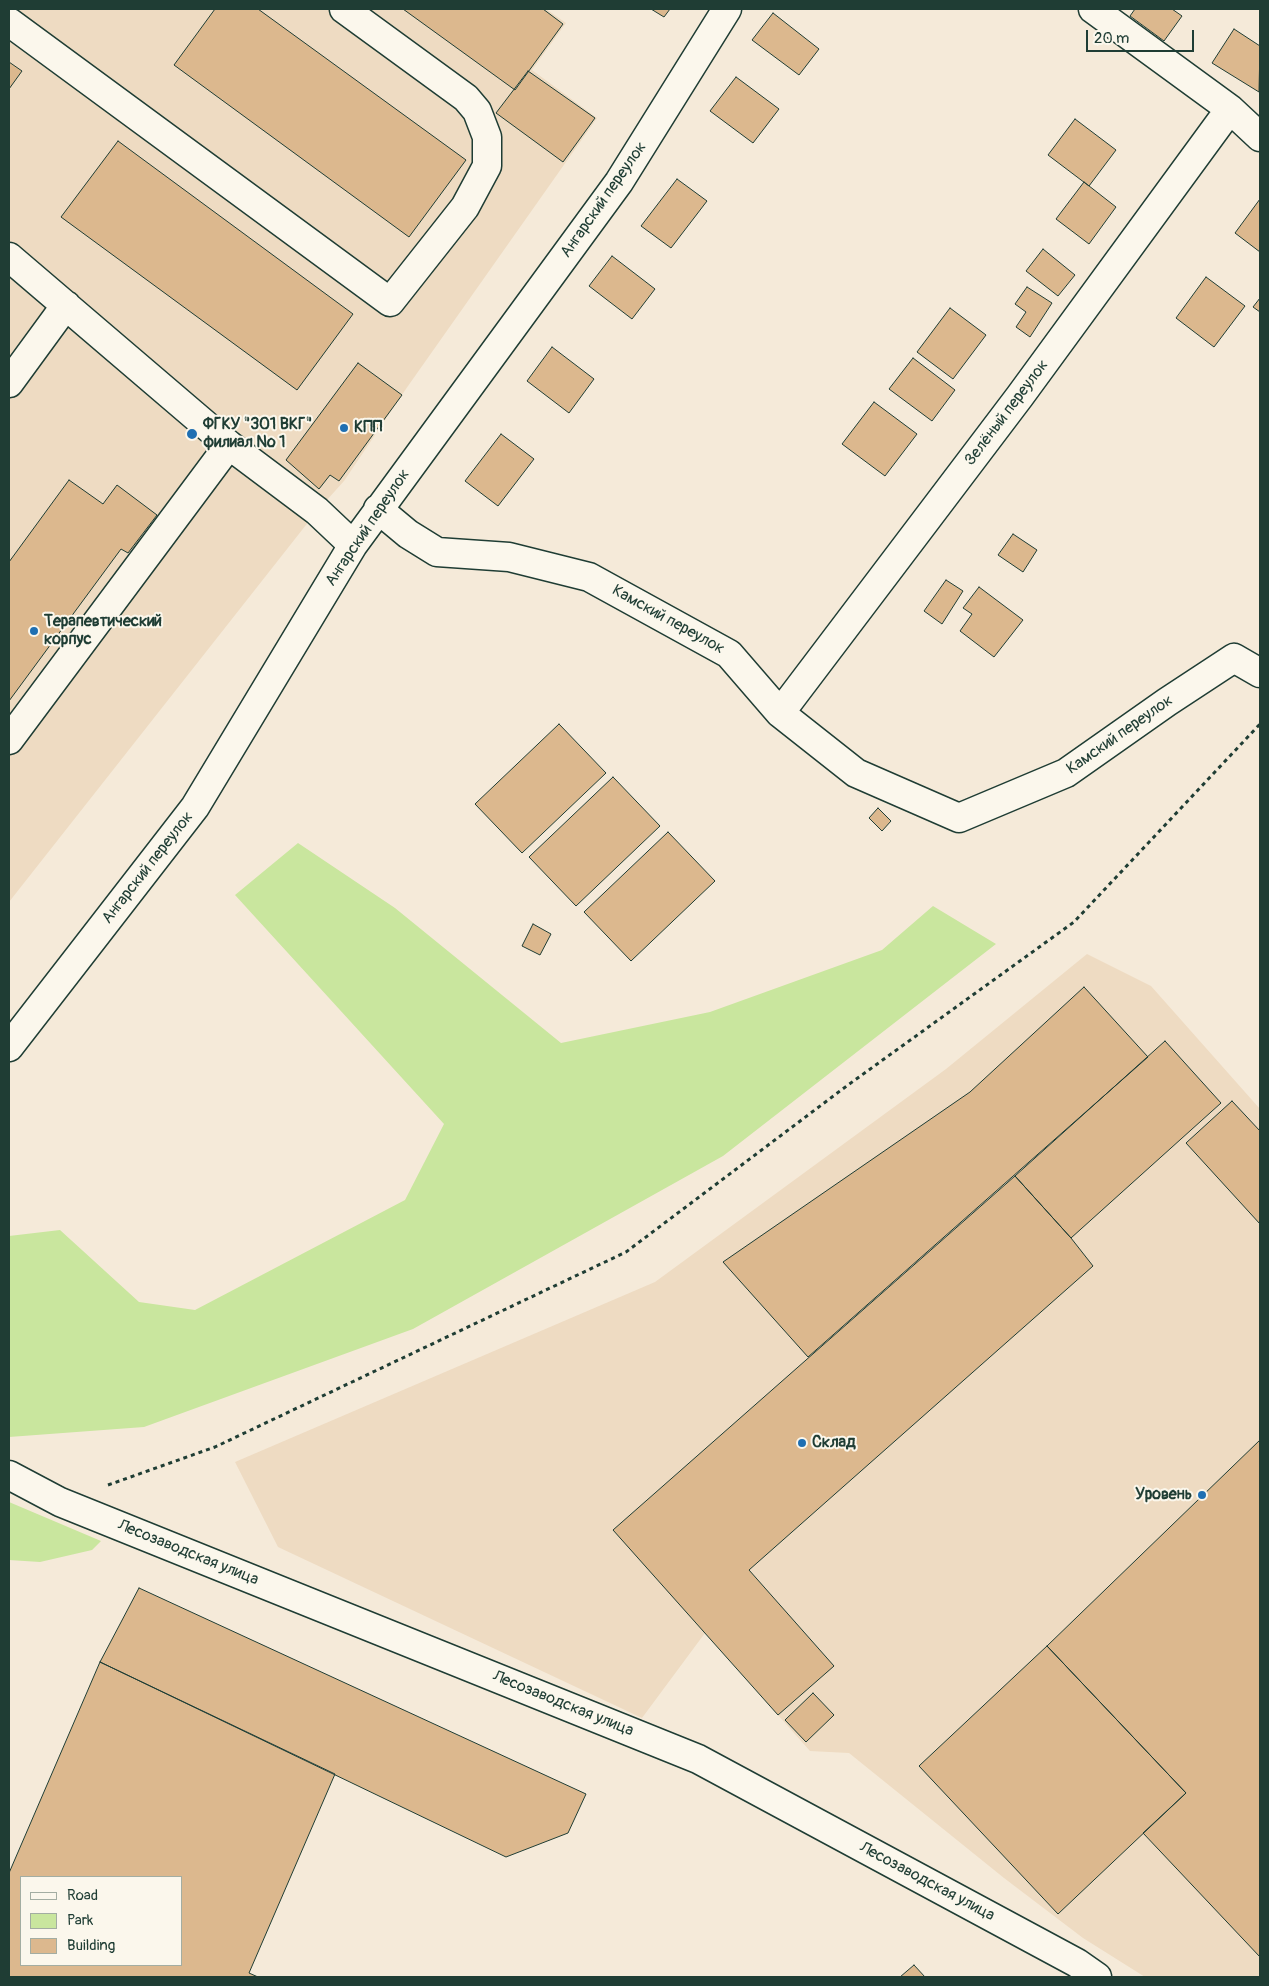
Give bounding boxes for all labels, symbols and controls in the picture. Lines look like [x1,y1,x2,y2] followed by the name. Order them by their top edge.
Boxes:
[1089,20,1196,52] scale bar
[1094,29,1129,48] text: 20 m
[557,138,651,262] street label: Ангарский переулок
[961,356,1053,470] street label: Зелёный переулок
[203,415,312,453] place label: ФГКУ "301 ВКГ" филиал № 1
[354,418,382,438] place label: КПП
[338,422,350,434] marker: КПП
[185,427,199,441] marker: ФГКУ "301 ВКГ" филиал № 1
[322,466,414,590] street label: Ангарский переулок
[609,581,727,659] street label: Камский переулок
[44,612,162,650] place label: Терапевтический корпус
[28,625,40,637] marker: Терапевтический корпус
[1063,691,1177,779] street label: Камский переулок
[98,808,198,928] street label: Ангарский переулок
[812,1433,856,1453] place label: Склад
[796,1437,808,1449] marker: Склад
[1135,1485,1192,1505] place label: Уровень
[1196,1489,1208,1501] marker: Уровень
[115,1516,261,1590] street label: Лесозаводская улица
[490,1667,636,1741] street label: Лесозаводская улица
[856,1838,998,1926] street label: Лесозаводская улица
[20,1876,182,1966] legend
[67,1886,98,1905] text: Road
[67,1911,93,1930] text: Park
[67,1936,115,1955] text: Building

